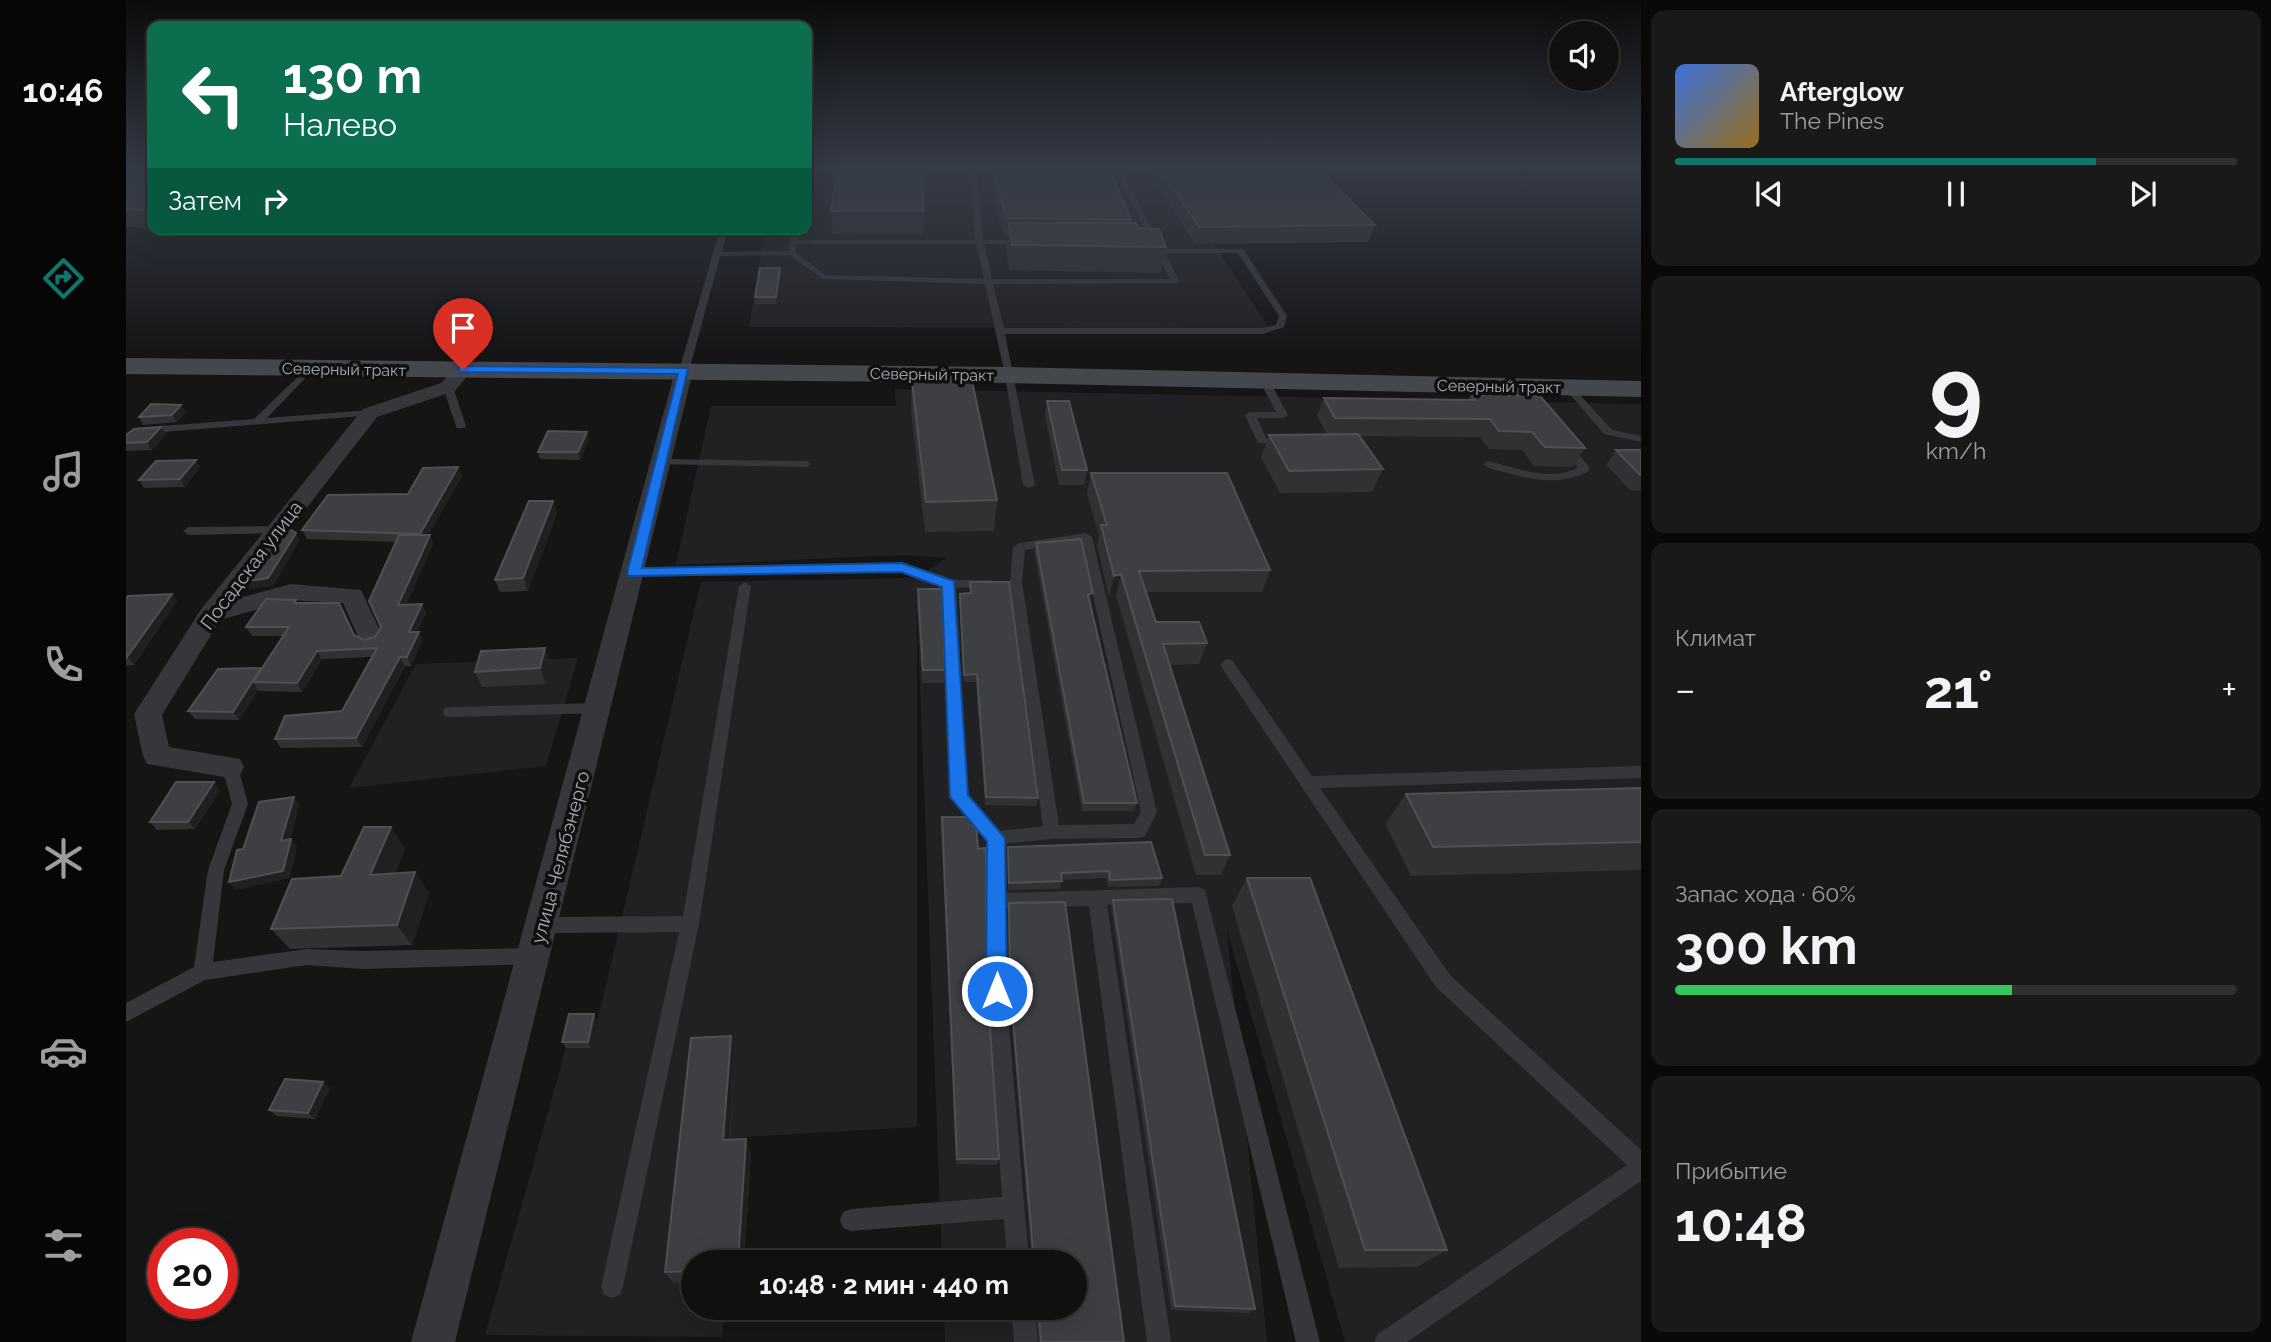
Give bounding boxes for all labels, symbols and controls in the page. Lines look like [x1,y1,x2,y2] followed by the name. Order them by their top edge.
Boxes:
[1549,21,1619,91] map controls
[1549,21,1619,91] button: sound
[283,47,422,104] text: 130 m
[168,49,259,140] icon: left
[22,72,104,109] text: 10:46
[1780,77,1904,107] text: Afterglow
[283,106,397,143] text: Налево
[1780,107,1884,134] text: The Pines
[1750,175,1788,213] icon: previous
[1937,175,1975,213] icon: pause
[2124,175,2162,213] icon: next
[256,182,294,220] icon: right
[168,186,242,216] text: Затем
[39,254,88,303] icon: directions
[433,298,493,370] pin
[444,309,482,347] icon: arrive
[1929,338,1983,445] text: 9
[282,359,407,380] street label: Северный тракт
[870,364,995,385] street label: Северный тракт
[1437,376,1562,397] street label: Северный тракт
[1926,437,1986,464] text: km/h
[39,447,88,496] icon: music
[196,496,306,634] street label: Посадская улица
[1675,624,1756,651] text: Климат
[39,640,88,689] icon: phone
[1924,659,1993,720] text: 21°
[1675,667,1695,712] text: −
[2221,667,2237,712] text: +
[526,768,594,946] street label: улица Челябэнерго
[39,834,88,883] icon: climate
[1675,880,1856,907] text: Запас хода · 60%
[1675,915,1858,976] text: 300 km
[960,954,1034,1028] position arrow
[39,1027,88,1076] icon: car
[1675,1157,1787,1184] text: Прибытие
[1675,1192,1807,1253] text: 10:48
[39,1221,88,1270] icon: filters
[147,1228,238,1319] speed limit sign: 20
[759,1270,1009,1300] text: 10:48 · 2 мин · 440 m

